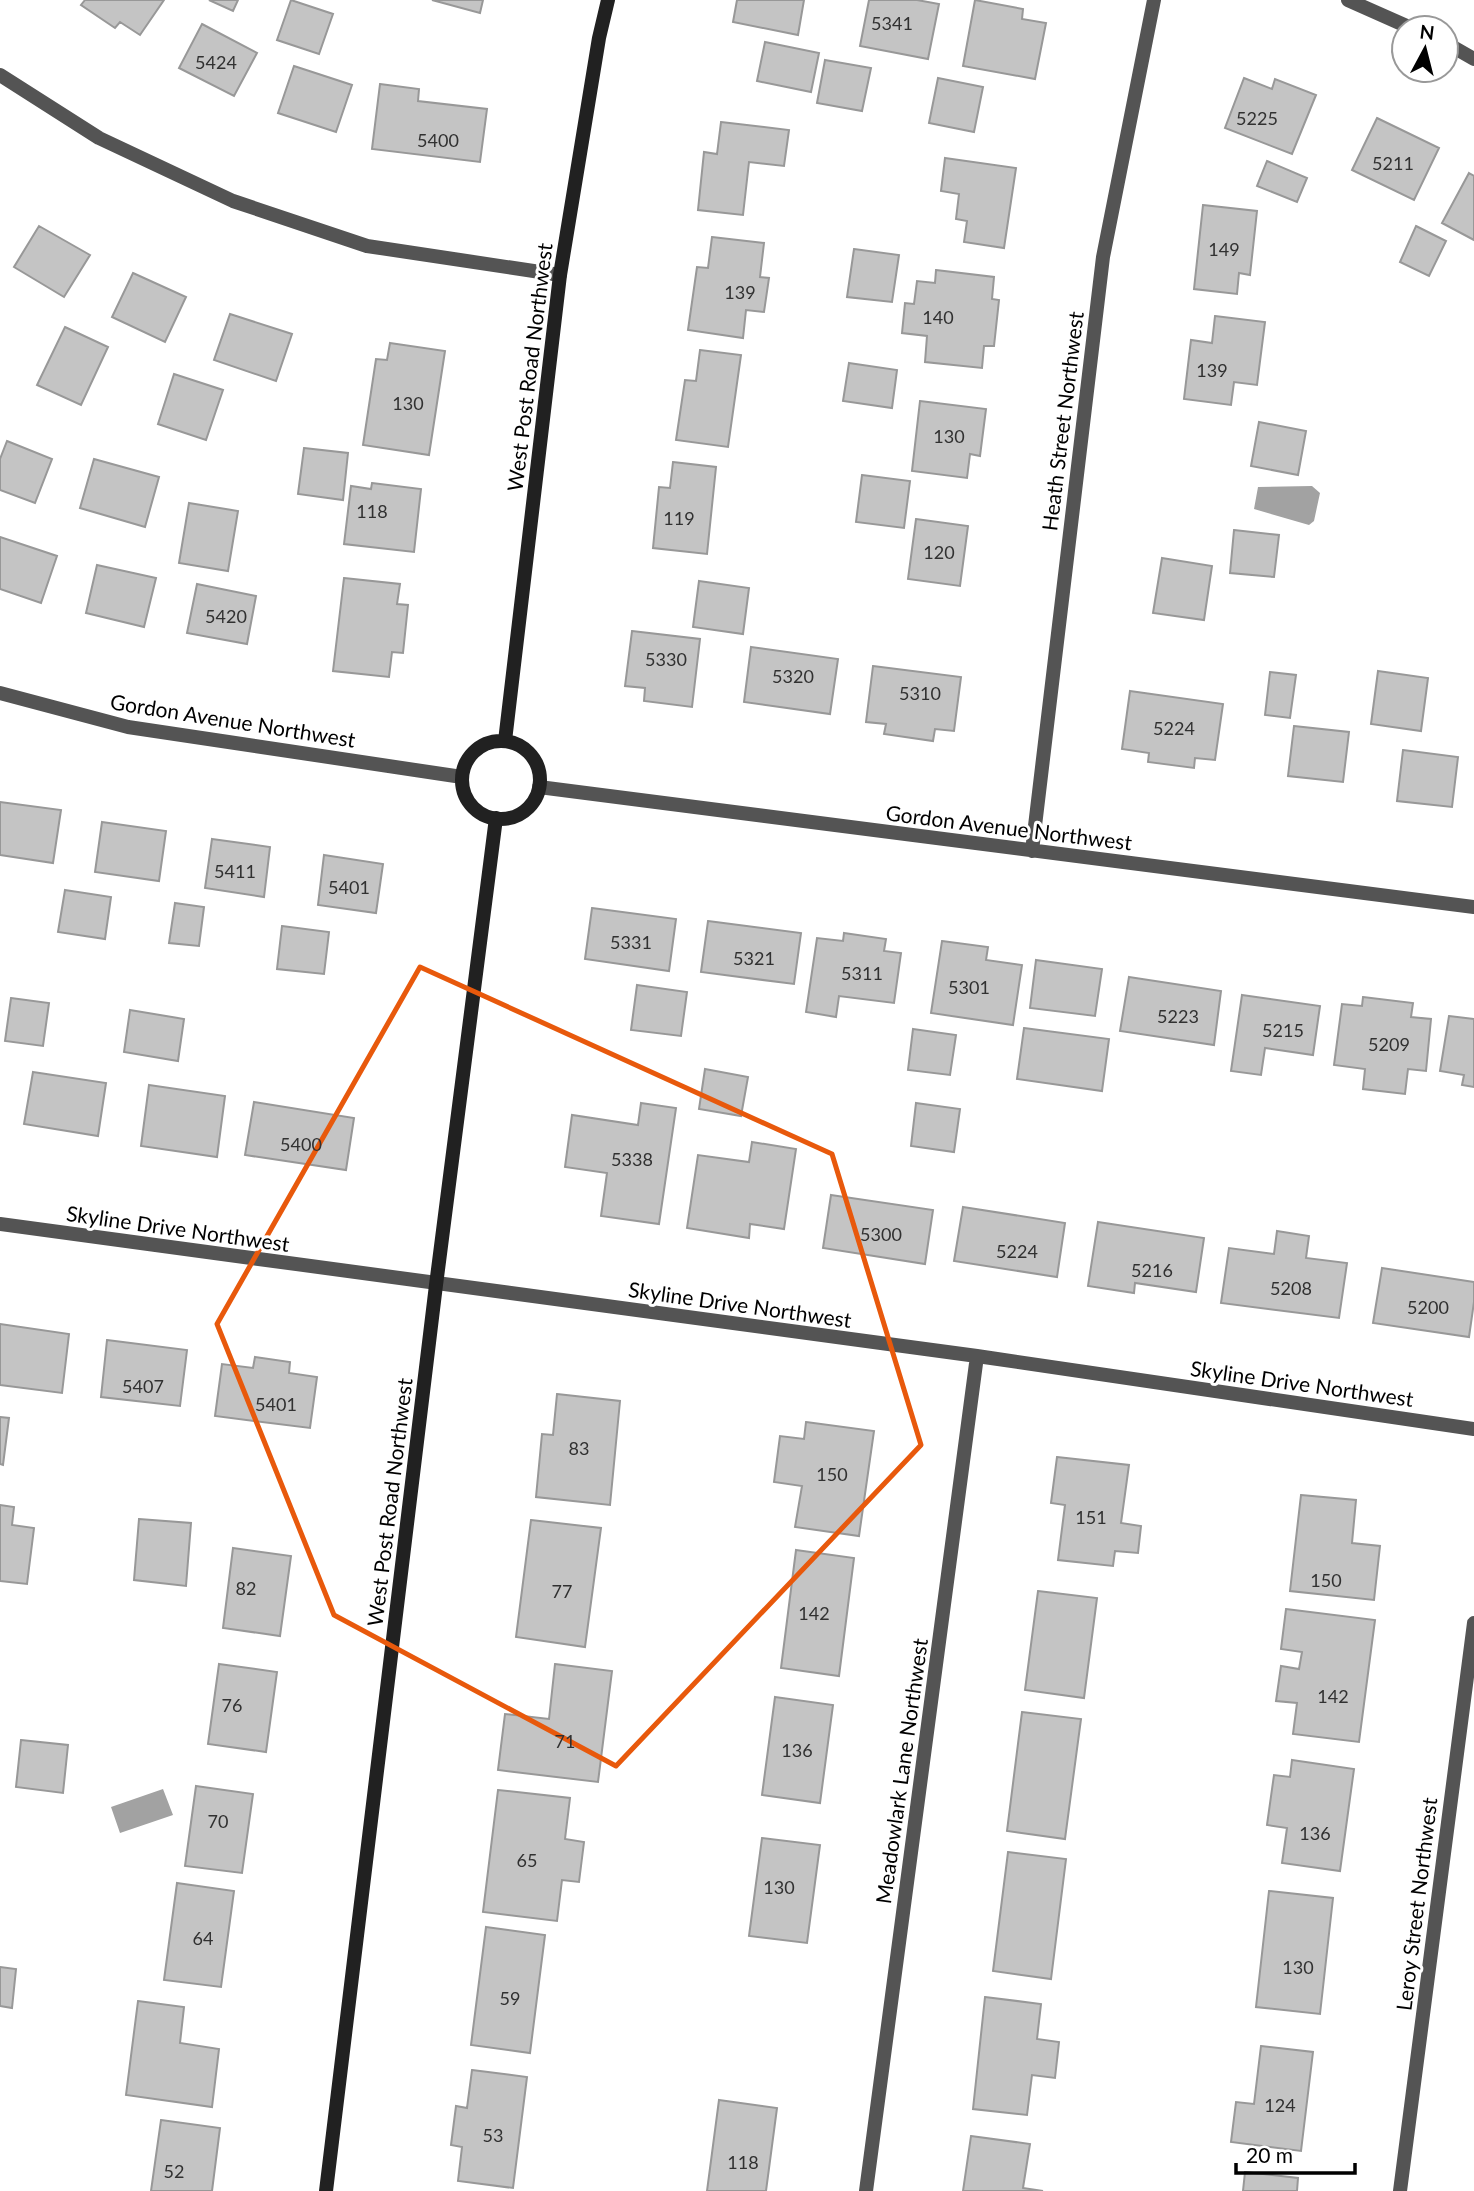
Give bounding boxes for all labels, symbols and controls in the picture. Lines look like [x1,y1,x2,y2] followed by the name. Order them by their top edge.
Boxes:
[871,12,913,34] house number: 5341
[1390,14,1460,84] north arrow
[1418,19,1436,44] text: N
[195,51,237,73] house number: 5424
[1236,107,1278,129] house number: 5225
[417,129,459,151] house number: 5400
[1372,152,1414,174] house number: 5211
[1208,238,1240,260] house number: 149
[501,241,557,493] street label: West Post Road Northwest
[724,281,756,303] house number: 139
[922,306,954,328] house number: 140
[1036,309,1088,532] street label: Heath Street Northwest
[1196,359,1228,381] house number: 139
[392,392,424,414] house number: 130
[933,425,965,447] house number: 130
[356,500,388,522] house number: 118
[663,507,695,529] house number: 119
[923,541,955,563] house number: 120
[205,605,247,627] house number: 5420
[645,648,687,670] house number: 5330
[772,665,814,687] house number: 5320
[899,682,941,704] house number: 5310
[109,688,358,752] street label: Gordon Avenue Northwest
[1153,717,1195,739] house number: 5224
[884,799,1134,855] street label: Gordon Avenue Northwest
[214,860,256,882] house number: 5411
[328,876,370,898] house number: 5401
[610,931,652,953] house number: 5331
[733,947,775,969] house number: 5321
[841,962,883,984] house number: 5311
[948,976,990,998] house number: 5301
[1157,1005,1199,1027] house number: 5223
[1262,1019,1304,1041] house number: 5215
[1368,1033,1410,1055] house number: 5209
[280,1133,322,1155] house number: 5400
[611,1148,653,1170] house number: 5338
[65,1200,292,1256] street label: Skyline Drive Northwest
[860,1223,902,1245] house number: 5300
[996,1240,1038,1262] house number: 5224
[1131,1259,1173,1281] house number: 5216
[627,1276,854,1332] street label: Skyline Drive Northwest
[1270,1277,1312,1299] house number: 5208
[1407,1296,1449,1318] house number: 5200
[1189,1355,1416,1411] street label: Skyline Drive Northwest
[122,1375,164,1397] house number: 5407
[361,1376,417,1628] street label: West Post Road Northwest
[255,1393,297,1415] house number: 5401
[569,1437,589,1459] house number: 83
[816,1463,848,1485] house number: 150
[1075,1506,1107,1528] house number: 151
[1310,1569,1342,1591] house number: 150
[236,1577,256,1599] house number: 82
[552,1580,572,1602] house number: 77
[798,1602,830,1624] house number: 142
[870,1636,932,1905] street label: Meadowlark Lane Northwest
[1317,1685,1349,1707] house number: 142
[222,1694,242,1716] house number: 76
[555,1730,575,1752] house number: 71
[781,1739,813,1761] house number: 136
[1391,1795,1442,2012] street label: Leroy Street Northwest
[208,1810,228,1832] house number: 70
[1299,1822,1331,1844] house number: 136
[517,1849,537,1871] house number: 65
[763,1876,795,1898] house number: 130
[193,1927,213,1949] house number: 64
[1282,1956,1314,1978] house number: 130
[500,1987,520,2009] house number: 59
[1264,2094,1296,2116] house number: 124
[483,2124,503,2146] house number: 53
[1236,2132,1355,2176] scale bar
[1246,2142,1293,2167] text: 20 m
[727,2151,759,2173] house number: 118
[164,2160,184,2182] house number: 52

